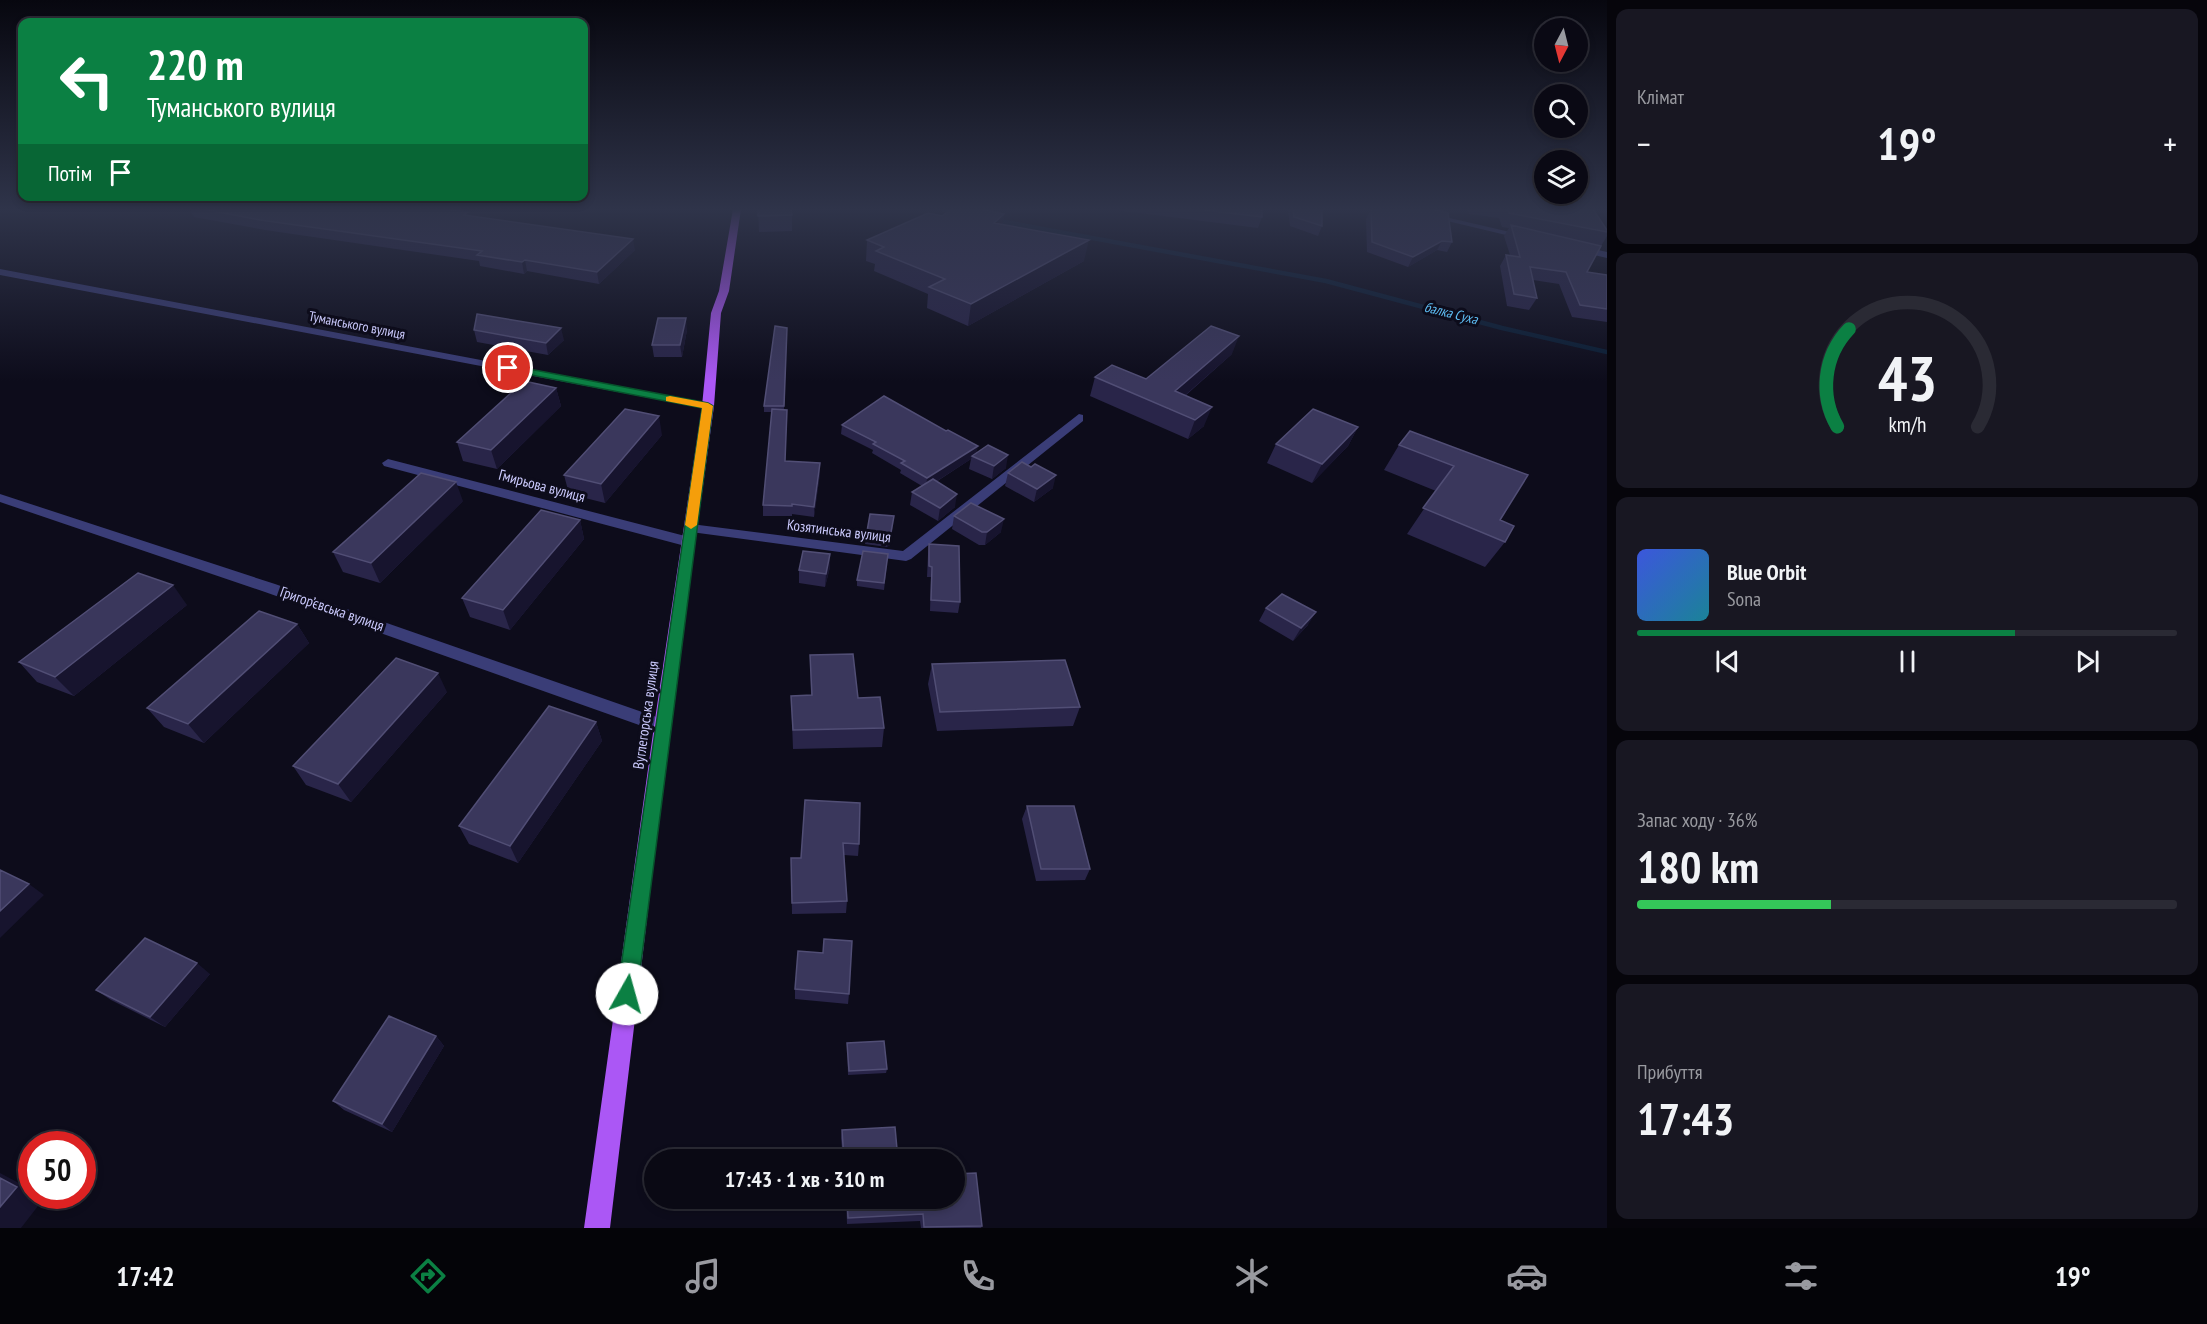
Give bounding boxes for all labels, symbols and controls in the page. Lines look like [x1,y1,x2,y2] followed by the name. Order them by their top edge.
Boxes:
[1534,18,1588,72] north arrow
[1534,18,1588,204] map controls
[147,37,244,92] text: 220 m
[48,42,126,120] icon: left
[1534,84,1588,138] button: search
[1637,84,1684,110] text: Клімат
[147,90,336,124] text: Туманського вулиця
[1877,114,1937,172] text: 19°
[1637,122,1651,165] text: −
[2163,122,2177,165] text: +
[1534,150,1588,204] button: layers
[104,156,137,189] icon: arrive
[48,159,92,187] text: Потім
[1423,298,1481,329] water label: балка Суха
[307,307,407,343] street label: Туманського вулиця
[1877,337,1937,418] text: 43
[482,342,533,393] pin
[491,351,524,384] icon: arrive
[1888,411,1926,439] text: km/h
[497,465,588,506] street label: Гмирьова вулиця
[786,515,892,546] street label: Козятинська вулиця
[1727,558,1806,586] text: Blue Orbit
[278,582,387,635] street label: Григор’євська вулиця
[1727,586,1761,612] text: Sona
[1711,645,1744,678] icon: previous
[1891,645,1924,678] icon: pause
[2071,645,2104,678] icon: next
[629,659,663,770] street label: Вуглегорська вулиця
[1637,807,1757,833] text: Запас ходу · 36%
[1637,837,1759,895] text: 180 km
[595,962,659,1026] position arrow
[1637,1059,1702,1085] text: Прибуття
[1637,1089,1734,1147] text: 17:43
[18,1131,96,1209] speed limit sign: 50
[725,1165,884,1193] text: 17:43 · 1 хв · 310 m
[407,1255,449,1297] icon: directions
[682,1255,724,1297] icon: music
[957,1255,999,1297] icon: phone
[1231,1255,1273,1297] icon: climate
[1506,1255,1548,1297] icon: car
[1780,1255,1822,1297] icon: filters
[116,1259,175,1293] text: 17:42
[2055,1259,2091,1293] text: 19°

